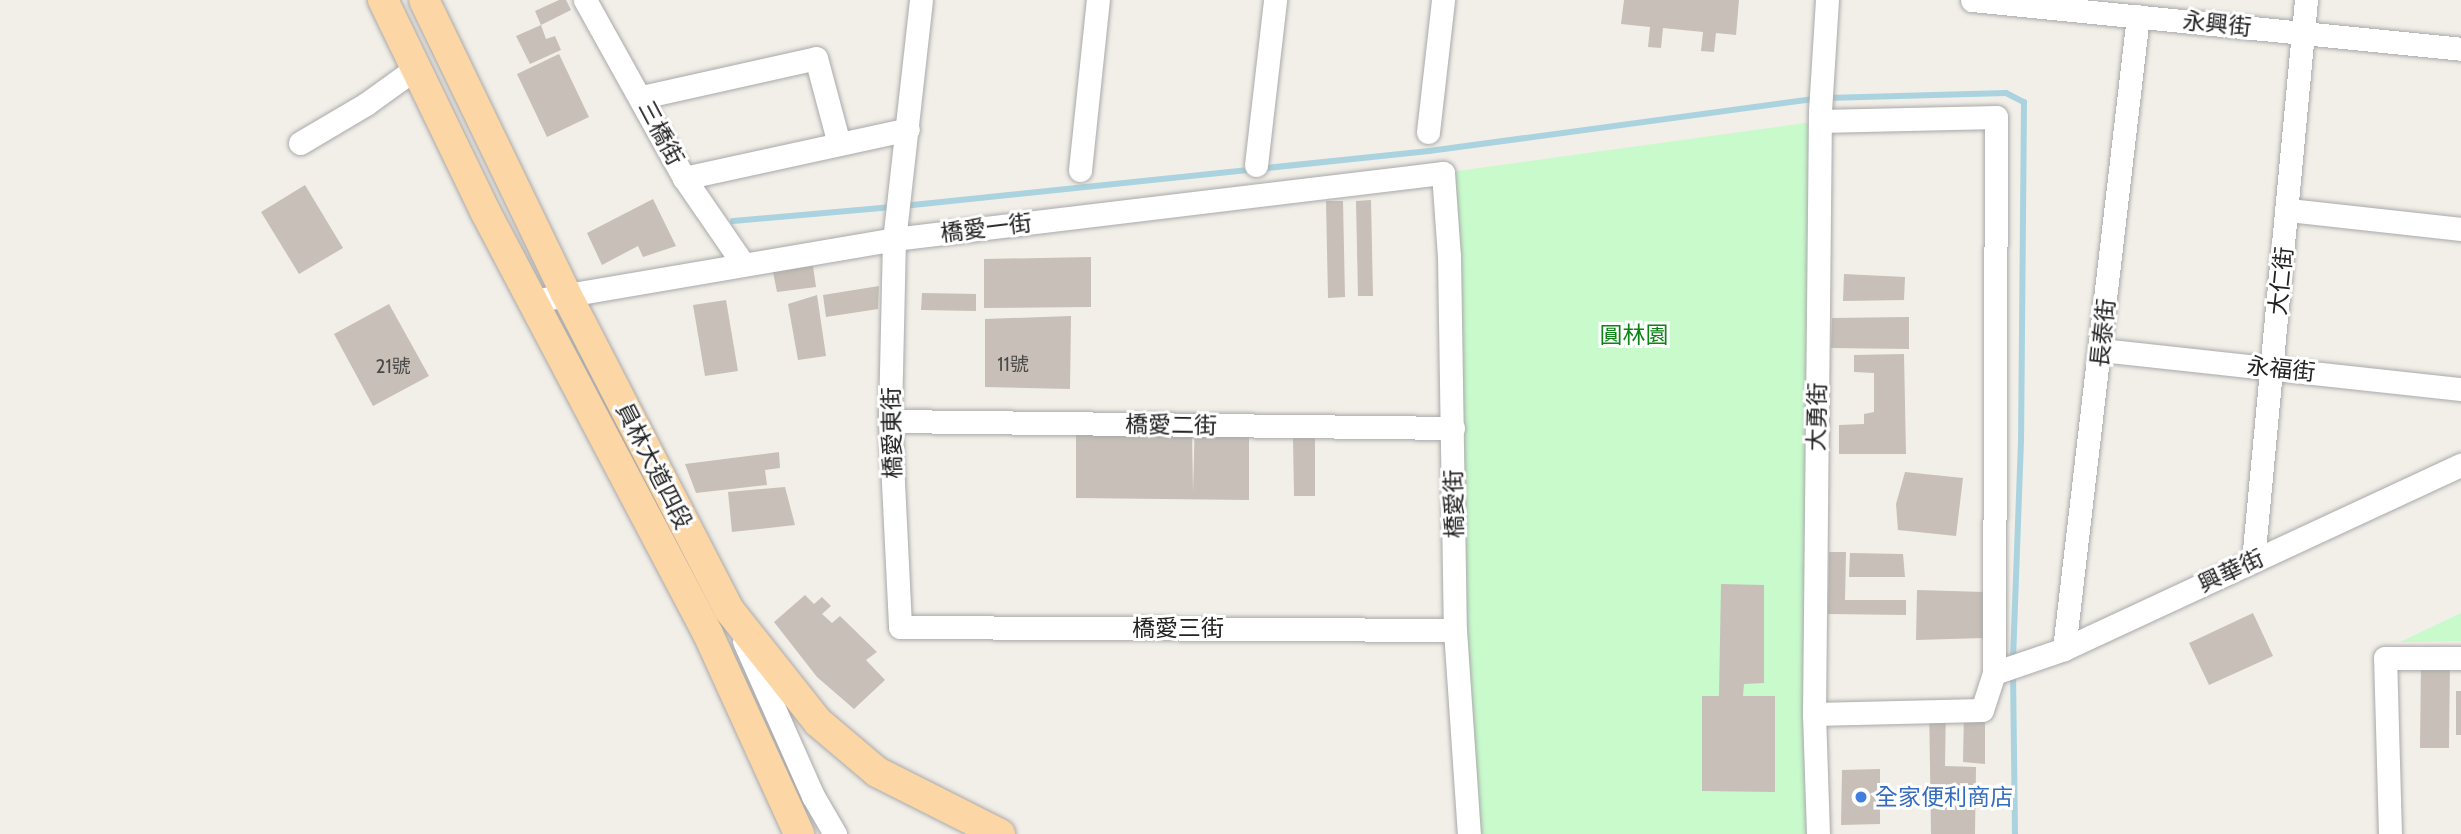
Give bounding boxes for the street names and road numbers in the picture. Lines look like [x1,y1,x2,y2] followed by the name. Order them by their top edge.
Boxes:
[2181,7,2253,41] street label: 永興街
[633,96,689,170] street label: 三橋街
[939,209,1033,247] street label: 橋愛一街
[2264,245,2298,317] street label: 大仁街
[2086,297,2120,369] street label: 長泰街
[2245,352,2317,386] street label: 永福街
[1803,382,1831,452] street label: 大勇街
[877,387,907,479] street label: 橋愛東街
[610,398,698,534] street label: 員林大道四段
[1125,410,1217,440] street label: 橋愛二街
[1440,469,1468,539] street label: 橋愛街
[2194,544,2268,598] street label: 興華街
[1132,614,1224,642] street label: 橋愛三街

